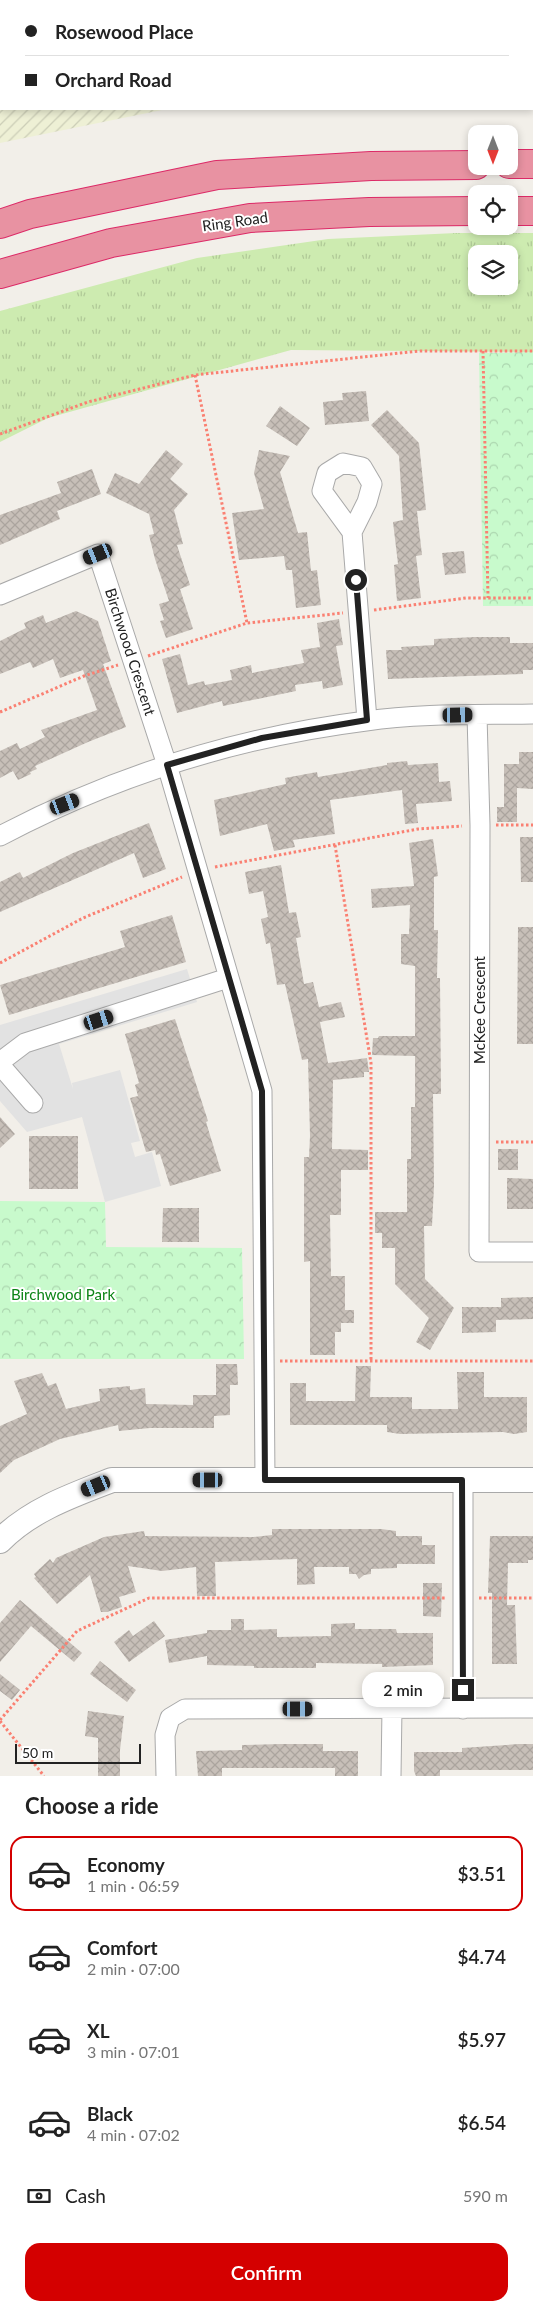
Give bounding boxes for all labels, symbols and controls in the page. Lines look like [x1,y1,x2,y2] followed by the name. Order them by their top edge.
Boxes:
[55,20,193,43] text: Rosewood Place
[55,68,172,91] text: Orchard Road
[468,125,518,175] north arrow
[468,125,518,295] map controls
[468,185,518,235] button: locate
[201,207,269,235] street label: Ring Road
[468,245,518,295] button: layers
[81,541,114,567] car
[345,569,367,591] route start
[102,586,160,718] street label: Birchwood Crescent
[442,707,473,723] car
[48,792,81,816] car
[470,955,488,1064] street label: McKee Crescent
[82,1008,115,1032] car
[11,1285,115,1303] park label: Birchwood Park
[79,1473,112,1499] car
[193,1473,223,1488] car
[363,1672,446,1708] callout: 2 min
[452,1679,474,1701] route end
[383,1680,423,1699] text: 2 min
[283,1702,313,1717] car
[15,1741,141,1764] scale bar
[22,1744,53,1761] text: 50 m
[25,1792,159,1819] text: Choose a ride
[27,1851,72,1896] icon: car
[87,1853,165,1876] text: Economy
[457,1862,506,1885] text: $3.51
[87,1876,180,1895] text: 1 min · 06:59
[27,1934,72,1979] icon: car
[87,1936,158,1959] text: Comfort
[457,1945,506,1968] text: $4.74
[87,1959,180,1978] text: 2 min · 07:00
[27,2017,72,2062] icon: car
[87,2019,110,2042] text: XL
[457,2028,506,2051] text: $5.97
[87,2042,180,2061] text: 3 min · 07:01
[27,2100,72,2145] icon: car
[87,2102,133,2125] text: Black
[457,2111,506,2134] text: $6.54
[87,2125,180,2144] text: 4 min · 07:02
[25,2182,53,2210] icon: cash
[65,2184,106,2207] text: Cash
[463,2186,508,2205] text: 590 m
[25,2243,508,2301] button: Confirm

